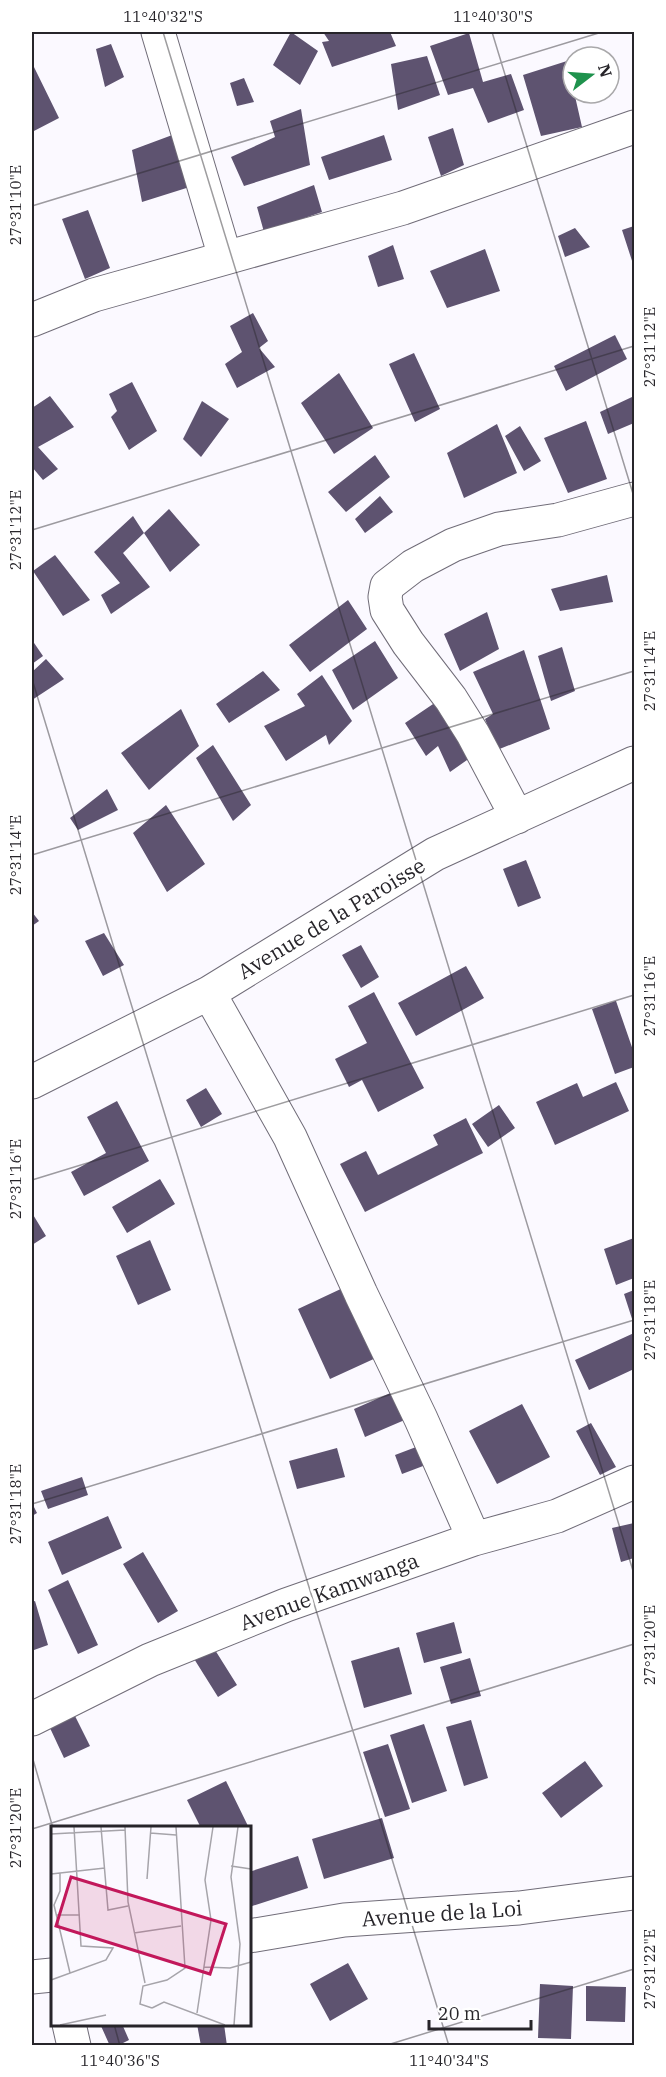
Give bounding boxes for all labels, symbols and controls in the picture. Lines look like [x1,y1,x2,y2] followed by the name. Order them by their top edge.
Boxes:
[123,7,203,26] text: 11°40'32"S
[453,7,533,26] text: 11°40'30"S
[561,45,621,105] north arrow
[594,62,617,80] text: N
[6,165,25,245] text: 27°31'10"E
[640,307,659,387] text: 27°31'12"E
[6,490,25,570] text: 27°31'12"E
[640,631,659,711] text: 27°31'14"E
[6,815,25,895] text: 27°31'14"E
[232,851,430,985] street label: Avenue de la Paroisse
[640,956,659,1036] text: 27°31'16"E
[6,1139,25,1219] text: 27°31'16"E
[640,1280,659,1360] text: 27°31'18"E
[6,1464,25,1544] text: 27°31'18"E
[236,1546,422,1636] street label: Avenue Kamwanga
[640,1605,659,1685] text: 27°31'20"E
[6,1788,25,1868] text: 27°31'20"E
[51,1826,250,2026] inset map
[361,1893,523,1933] street label: Avenue de la Loi
[640,1929,659,2009] text: 27°31'22"E
[429,1993,531,2031] scale bar
[438,2002,481,2025] text: 20 m
[80,2051,160,2070] text: 11°40'36"S
[409,2051,489,2070] text: 11°40'34"S

